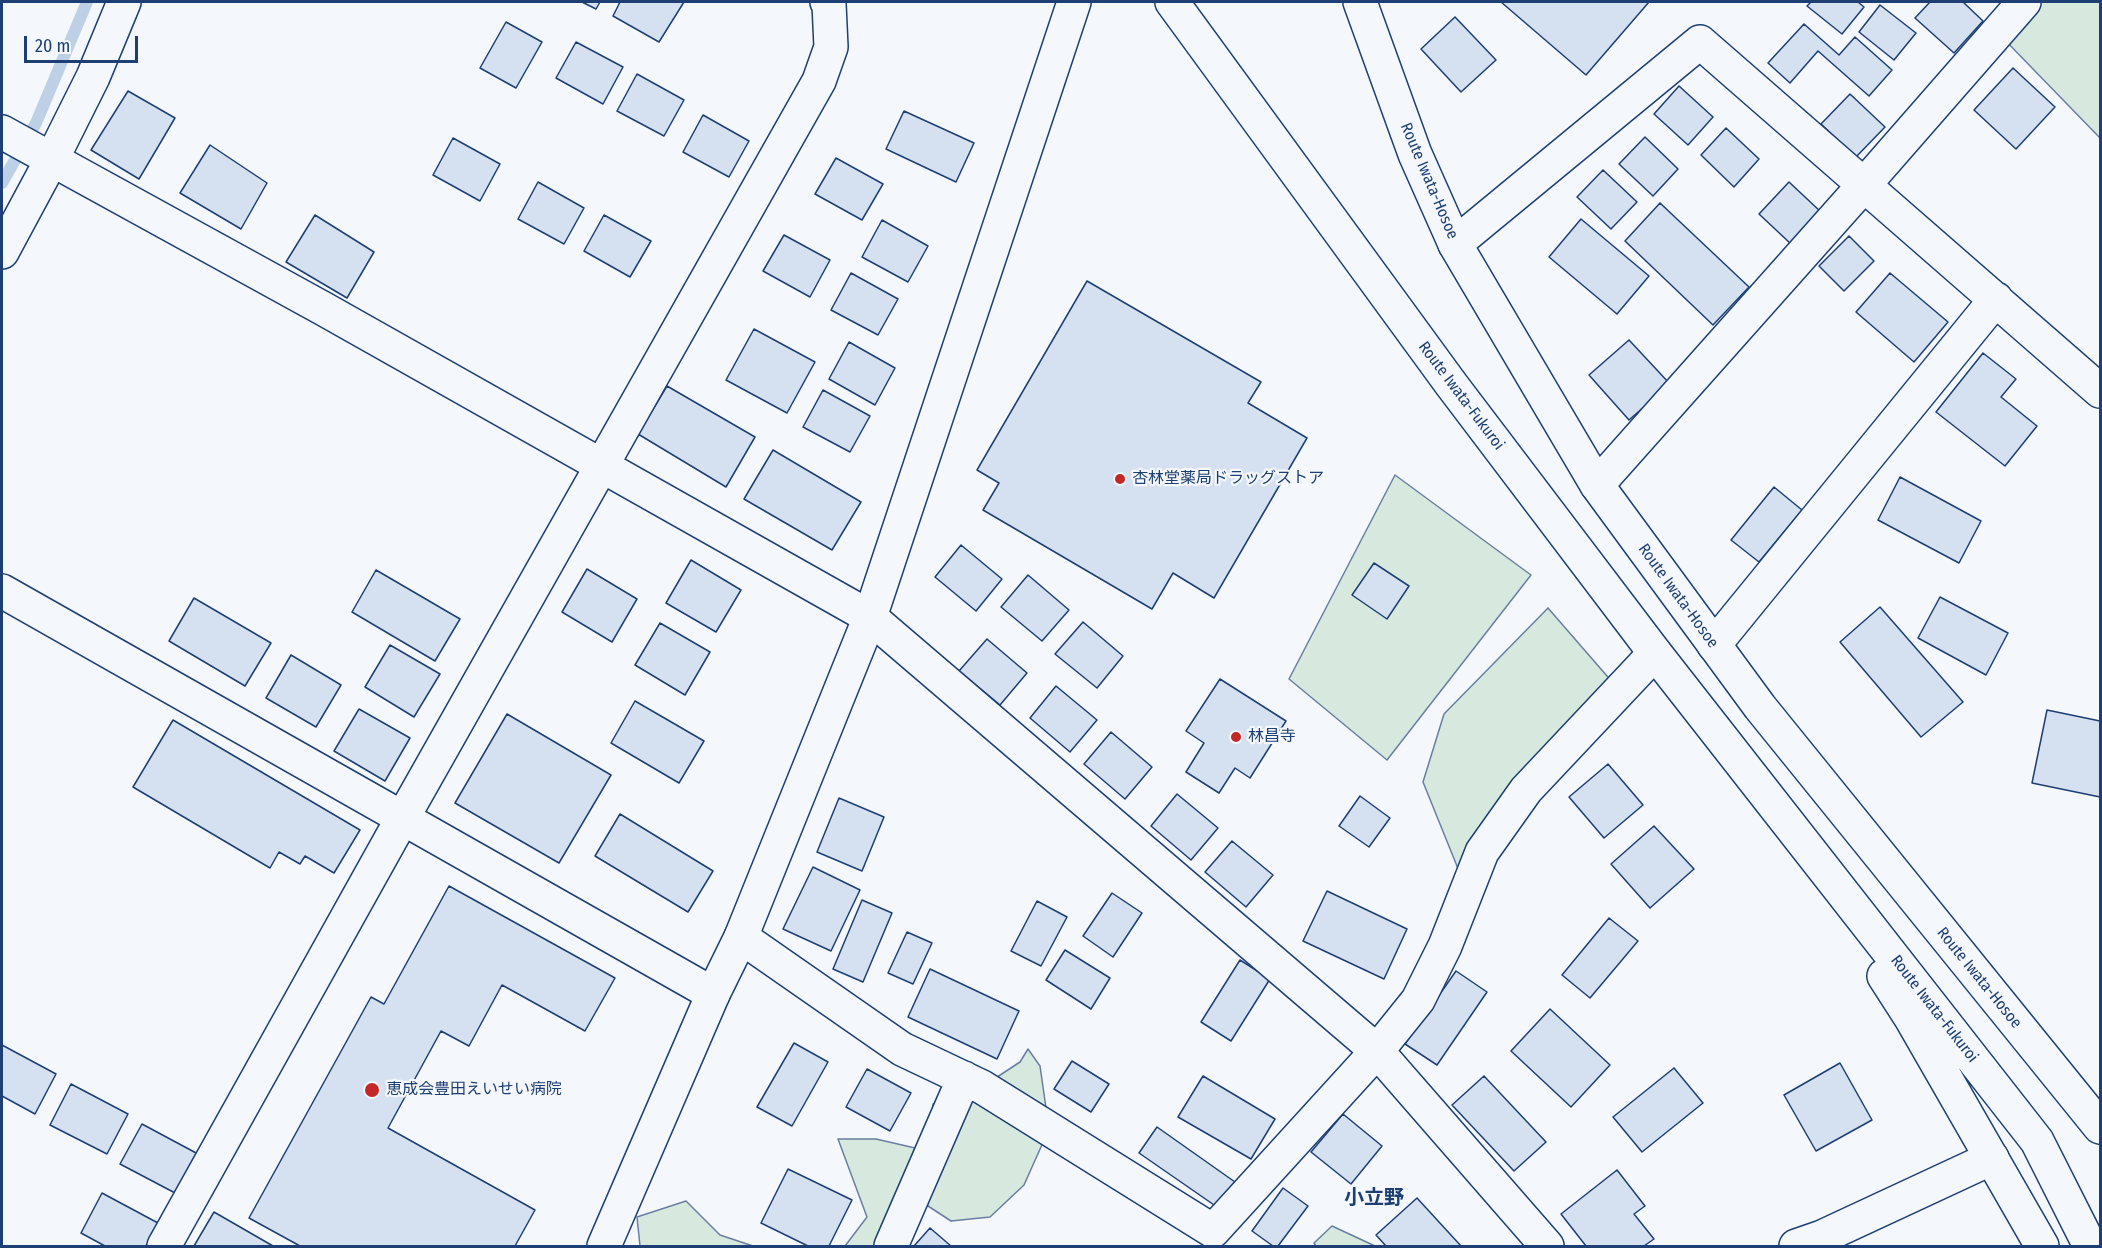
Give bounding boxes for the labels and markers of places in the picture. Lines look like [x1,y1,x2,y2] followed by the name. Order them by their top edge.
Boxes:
[1132,469,1324,489] place label: 杏林堂薬局ドラッグストア
[1113,472,1127,486] marker: 杏林堂薬局ドラッグストア
[1248,727,1296,747] place label: 林昌寺
[1229,730,1243,744] marker: 林昌寺
[386,1080,562,1100] place label: 恵成会豊田えいせい病院
[363,1081,381,1099] marker: 恵成会豊田えいせい病院

